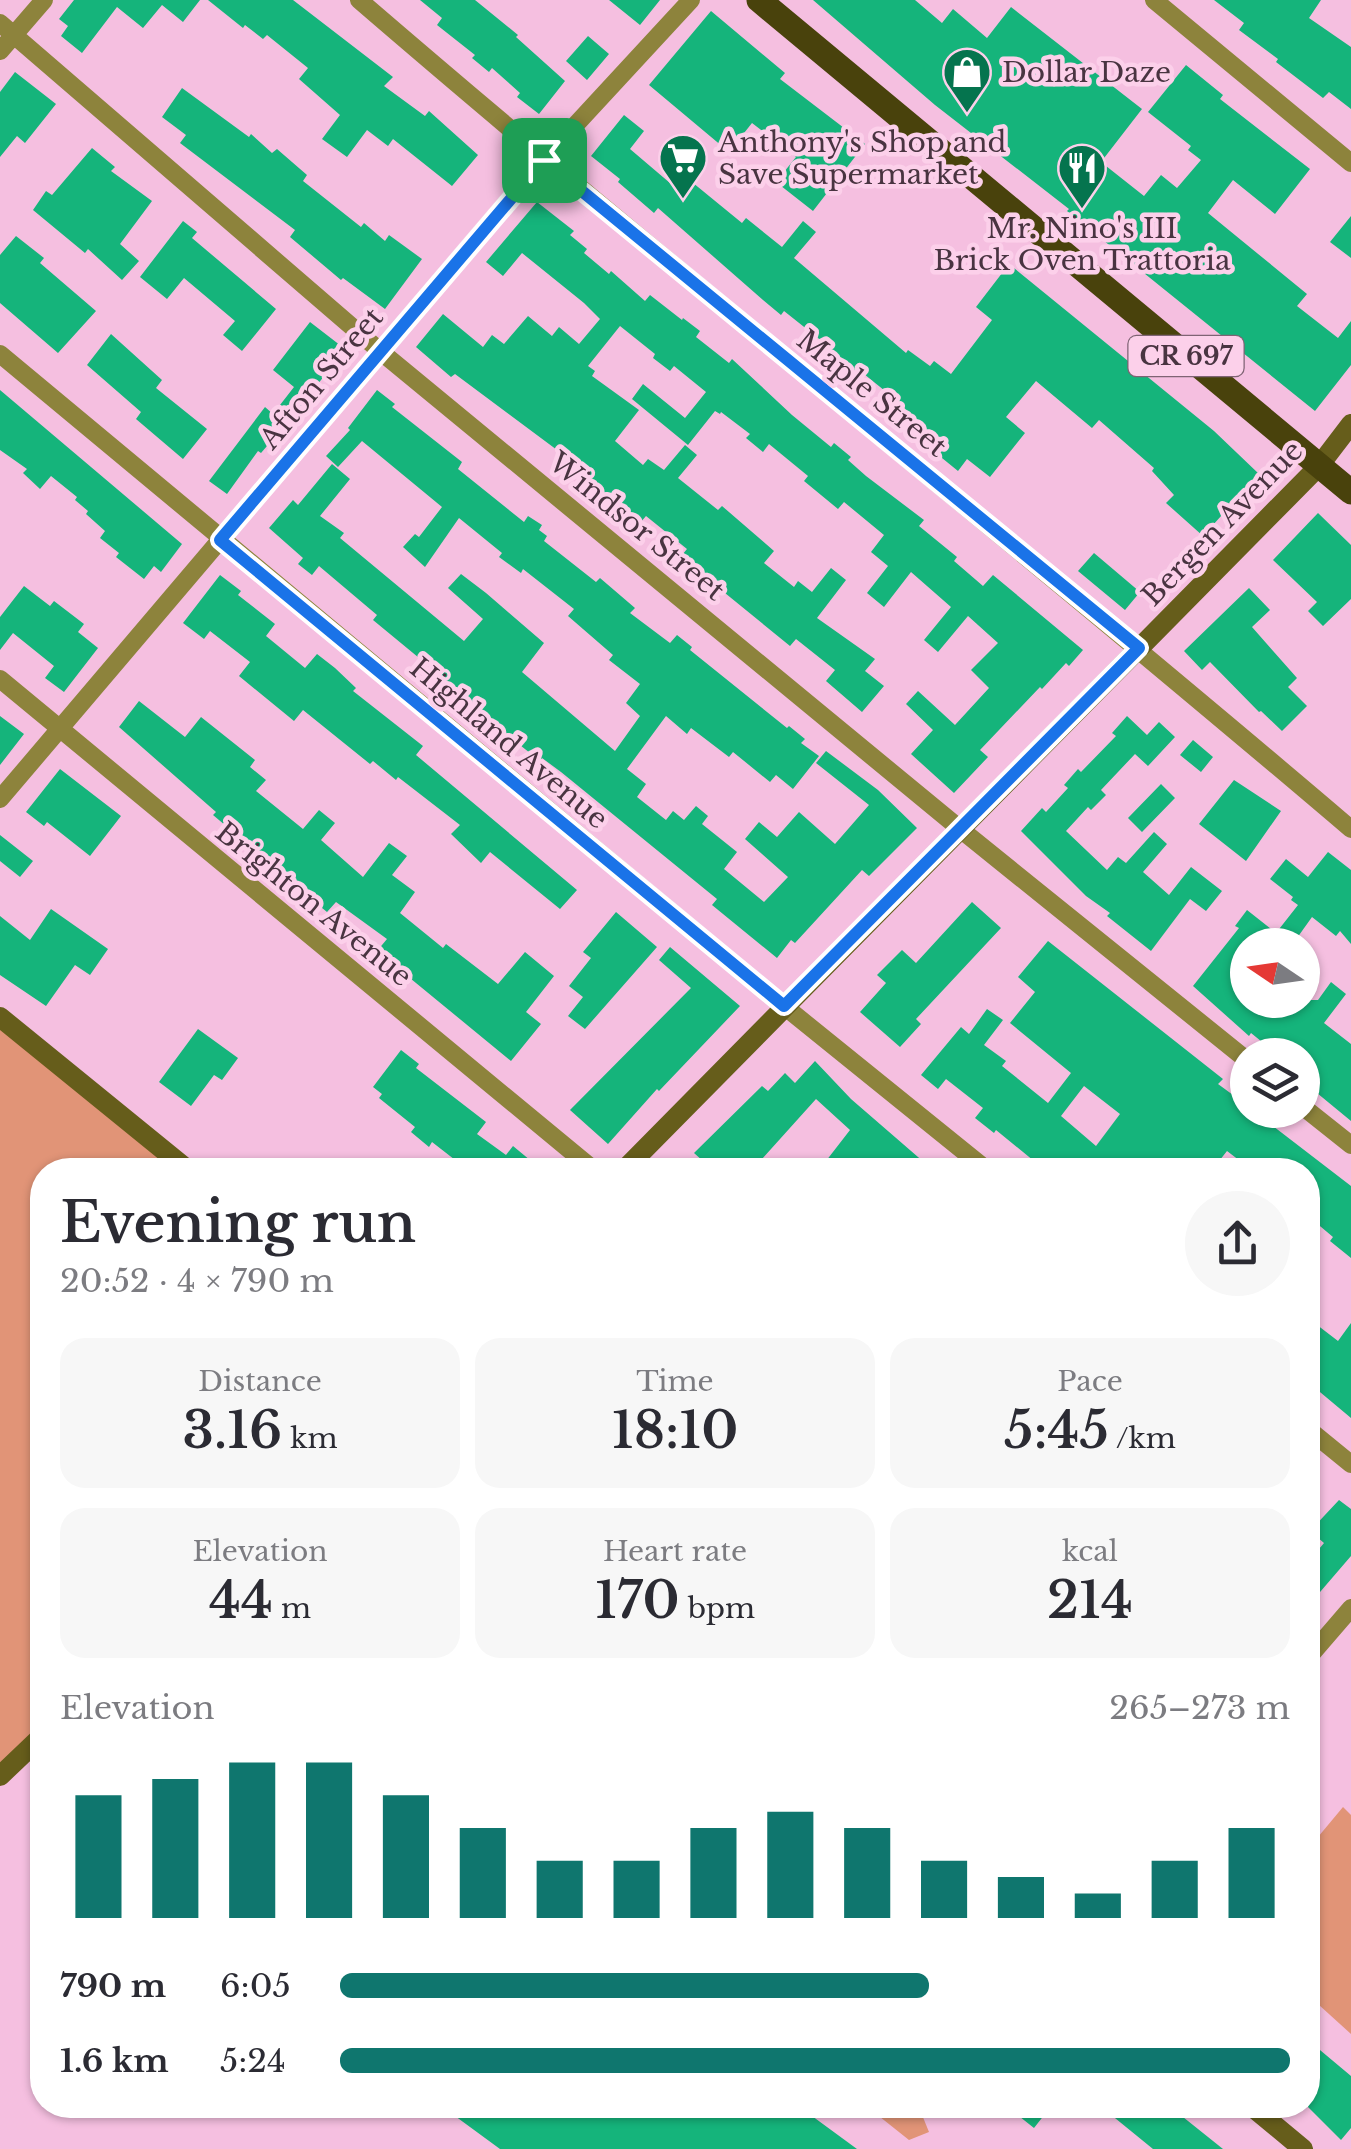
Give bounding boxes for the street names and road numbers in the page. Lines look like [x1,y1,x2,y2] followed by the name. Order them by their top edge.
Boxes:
[252,300,391,457] street label: Afton Street
[790,322,954,465] street label: Maple Street
[1128,336,1244,376] road number: CR 697
[1135,433,1310,613] street label: Bergen Avenue
[541,444,732,608] street label: Windsor Street
[403,650,615,836] street label: Highland Avenue
[209,815,419,994] street label: Brighton Avenue

